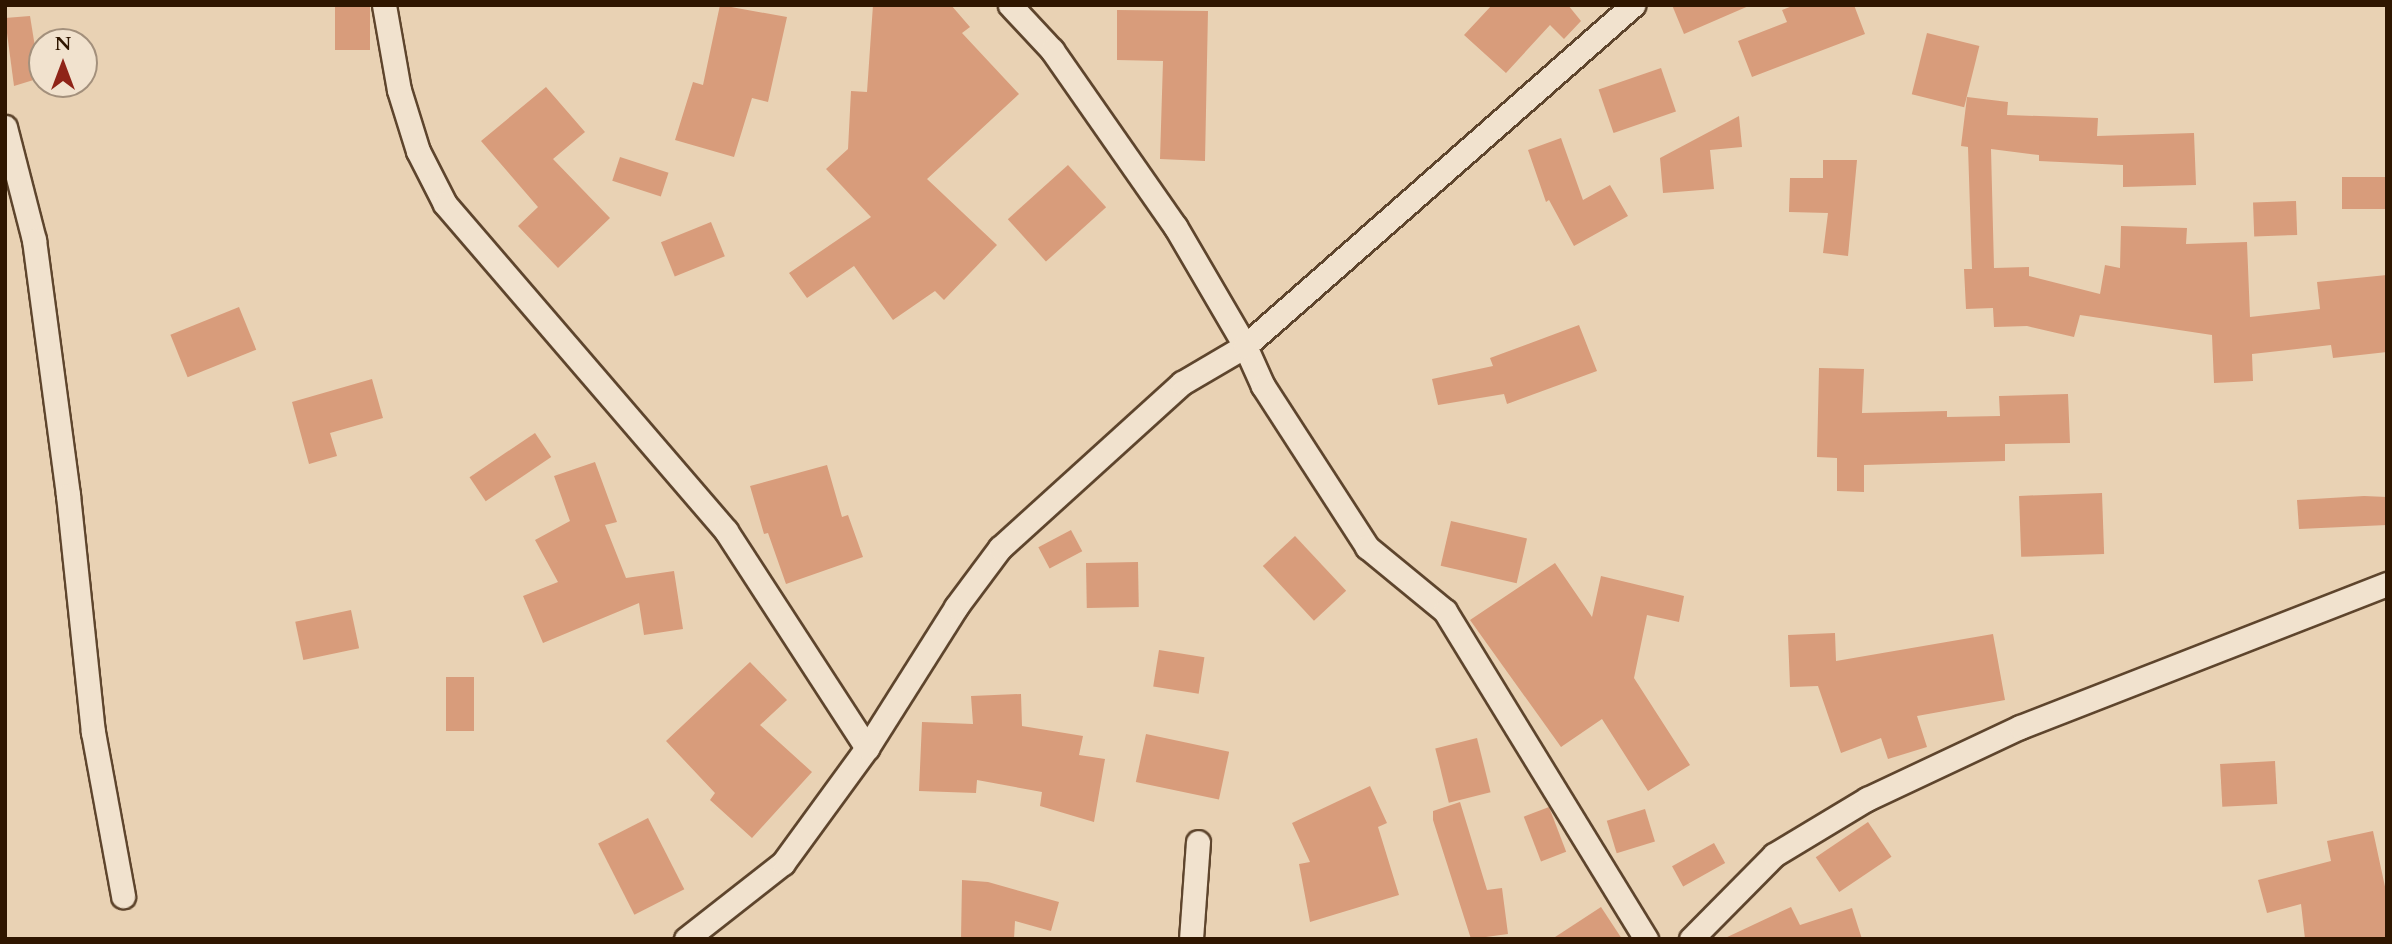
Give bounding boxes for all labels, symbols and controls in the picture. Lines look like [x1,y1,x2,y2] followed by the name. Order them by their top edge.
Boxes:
[28,28,98,98] north arrow
[55,31,71,57] text: N

